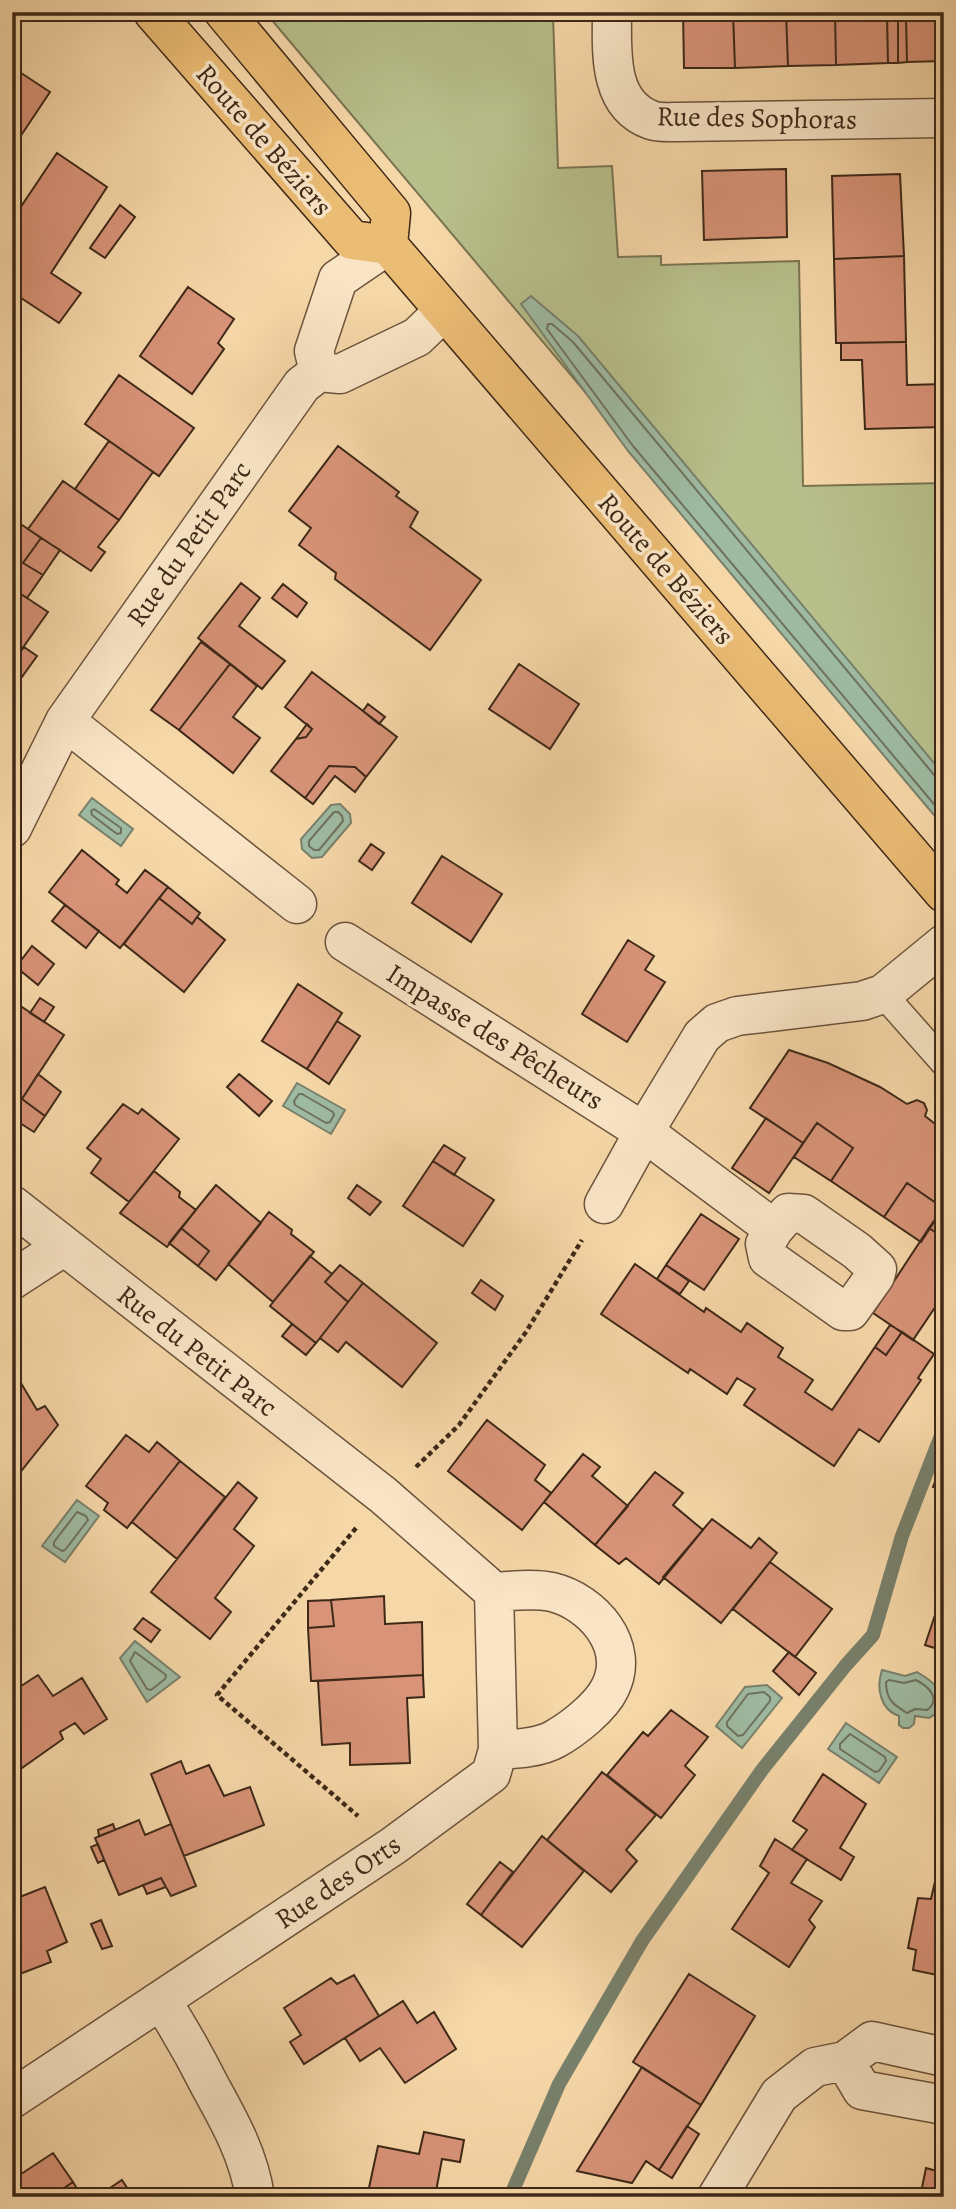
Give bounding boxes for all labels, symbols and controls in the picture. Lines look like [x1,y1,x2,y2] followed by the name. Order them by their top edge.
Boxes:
[187,56,341,224] street label: Route de Béziers
[656,97,858,139] street label: Rue des Sophoras
[118,454,260,634] street label: Rue du Petit Parc
[589,485,743,653] street label: Route de Béziers
[379,955,611,1119] street label: Impasse des Pêcheurs
[109,1276,285,1426] street label: Rue du Petit Parc
[267,1826,409,1938] street label: Rue des Orts

